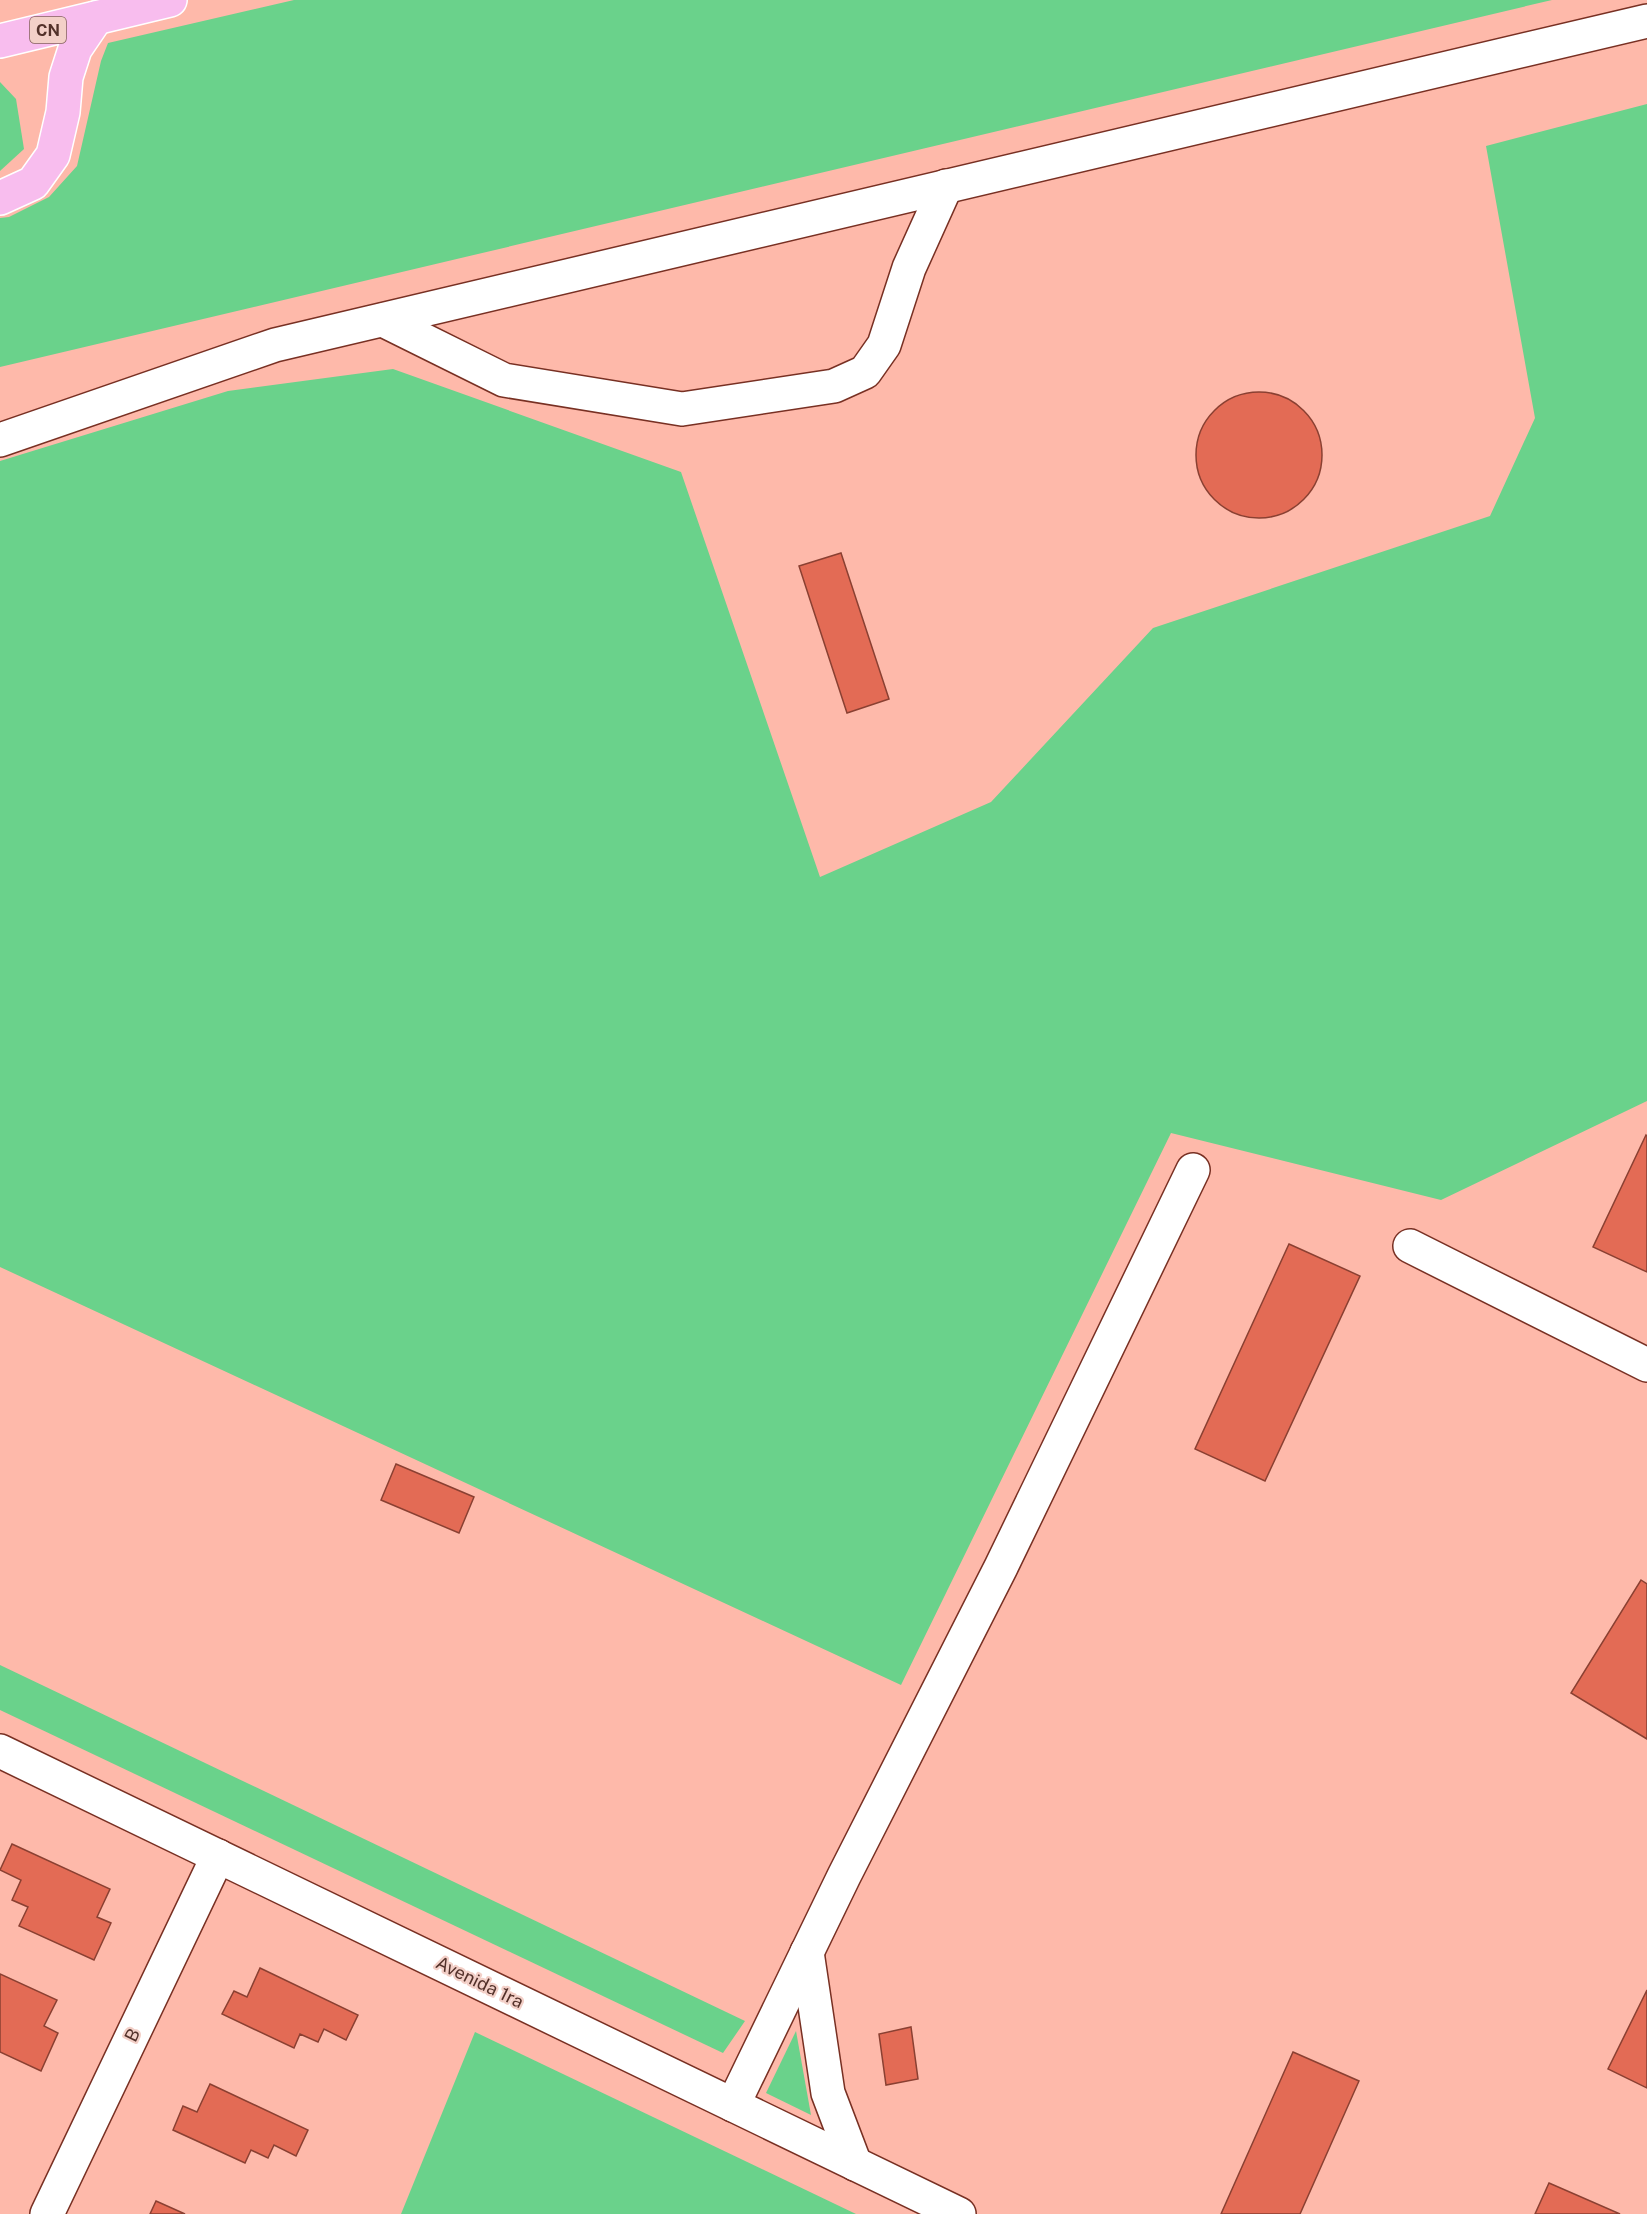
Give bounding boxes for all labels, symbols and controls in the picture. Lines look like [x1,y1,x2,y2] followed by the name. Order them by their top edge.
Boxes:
[30,17,66,43] road number: CN
[433,1952,527,2012] street label: Avenida 1ra
[120,2025,144,2045] street label: B

